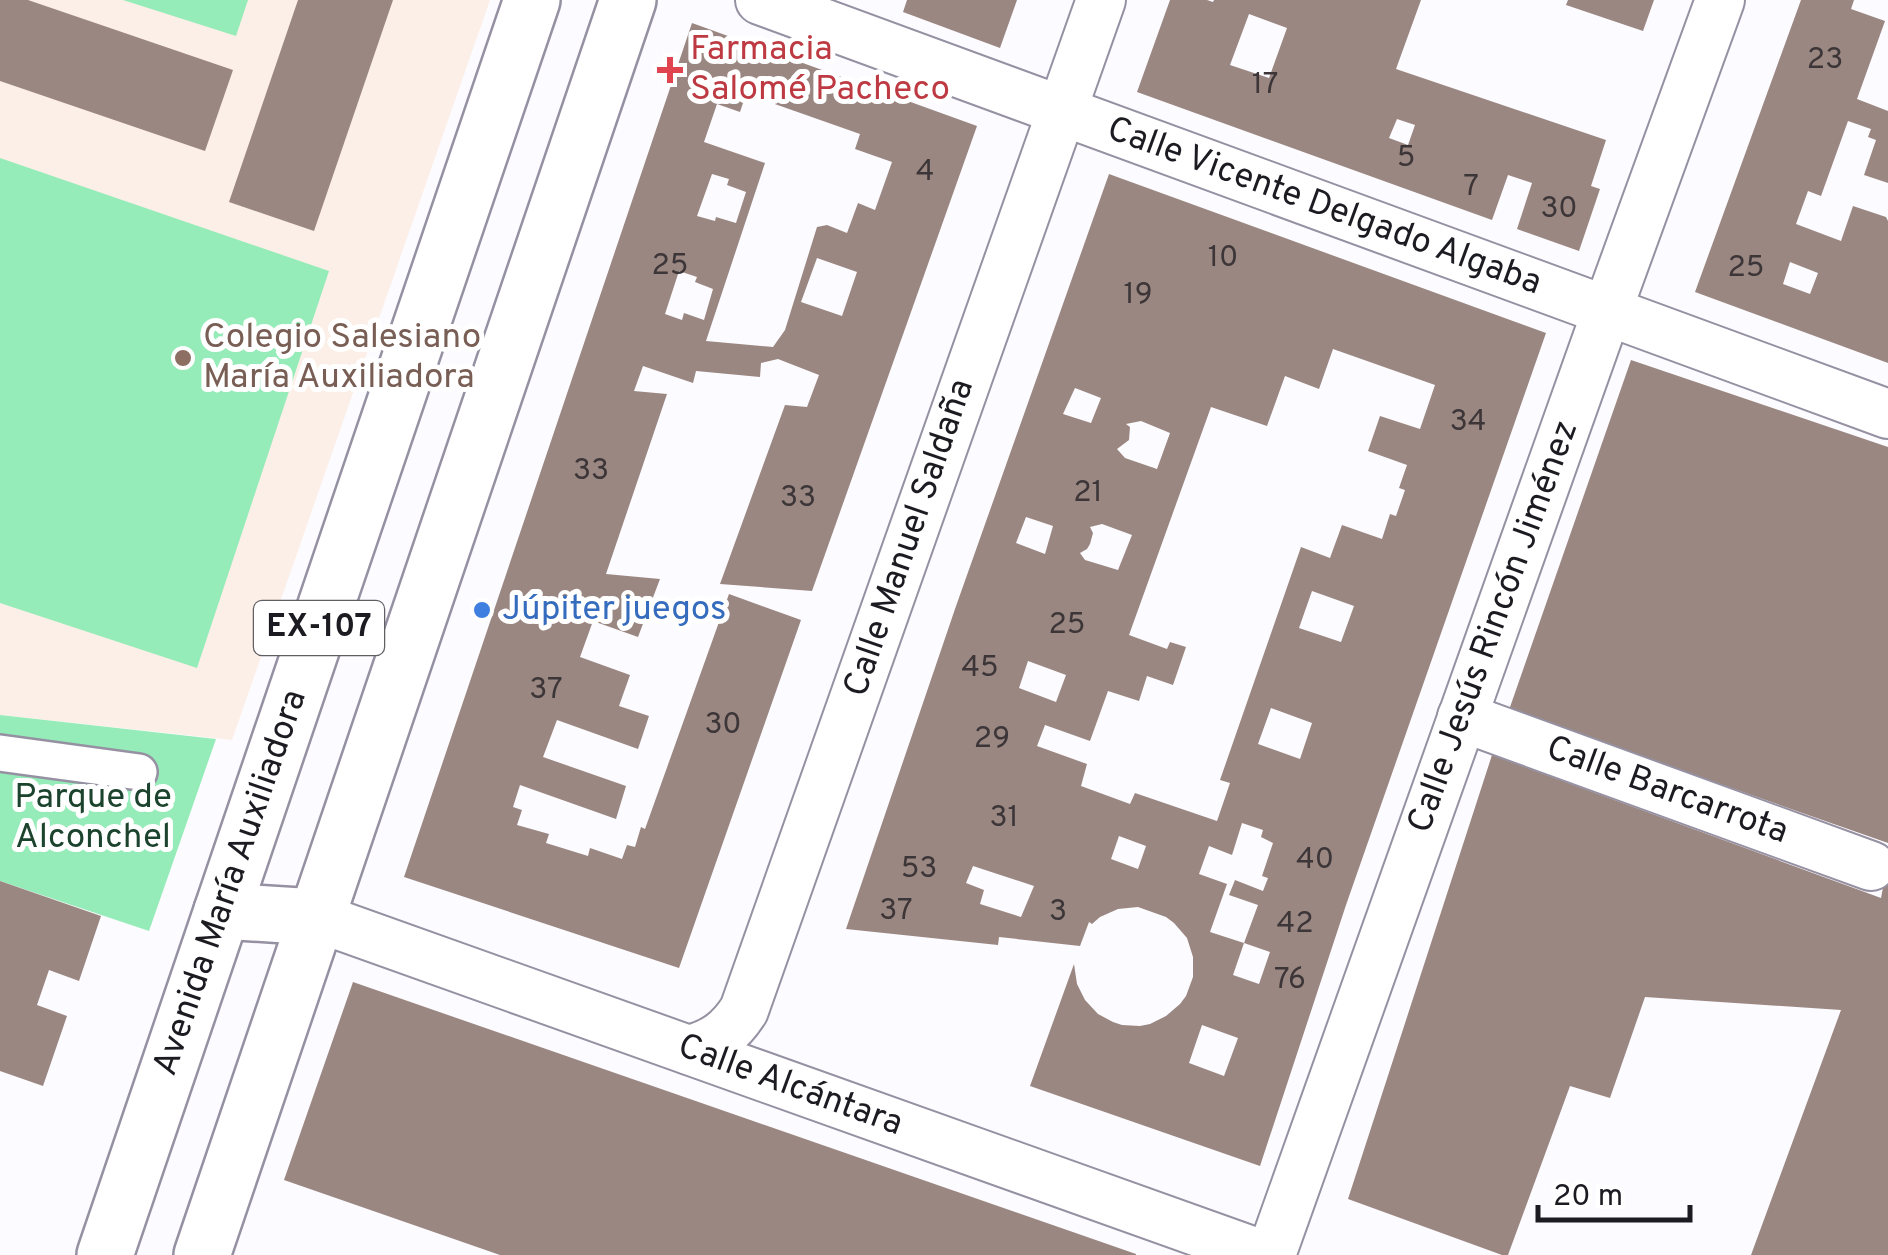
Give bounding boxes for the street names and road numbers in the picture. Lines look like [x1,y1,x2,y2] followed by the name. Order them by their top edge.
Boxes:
[1101,108,1547,306] street label: Calle Vicente Delgado Algaba
[835,373,985,703] street label: Calle Manuel Saldaña
[1399,415,1589,839] street label: Calle Jesús Rincón Jiménez
[254,601,384,655] road number: EX-107
[144,684,318,1082] street label: Avenida María Auxiliadora
[1540,727,1794,855] street label: Calle Barcarrota
[672,1025,908,1147] street label: Calle Alcántara

